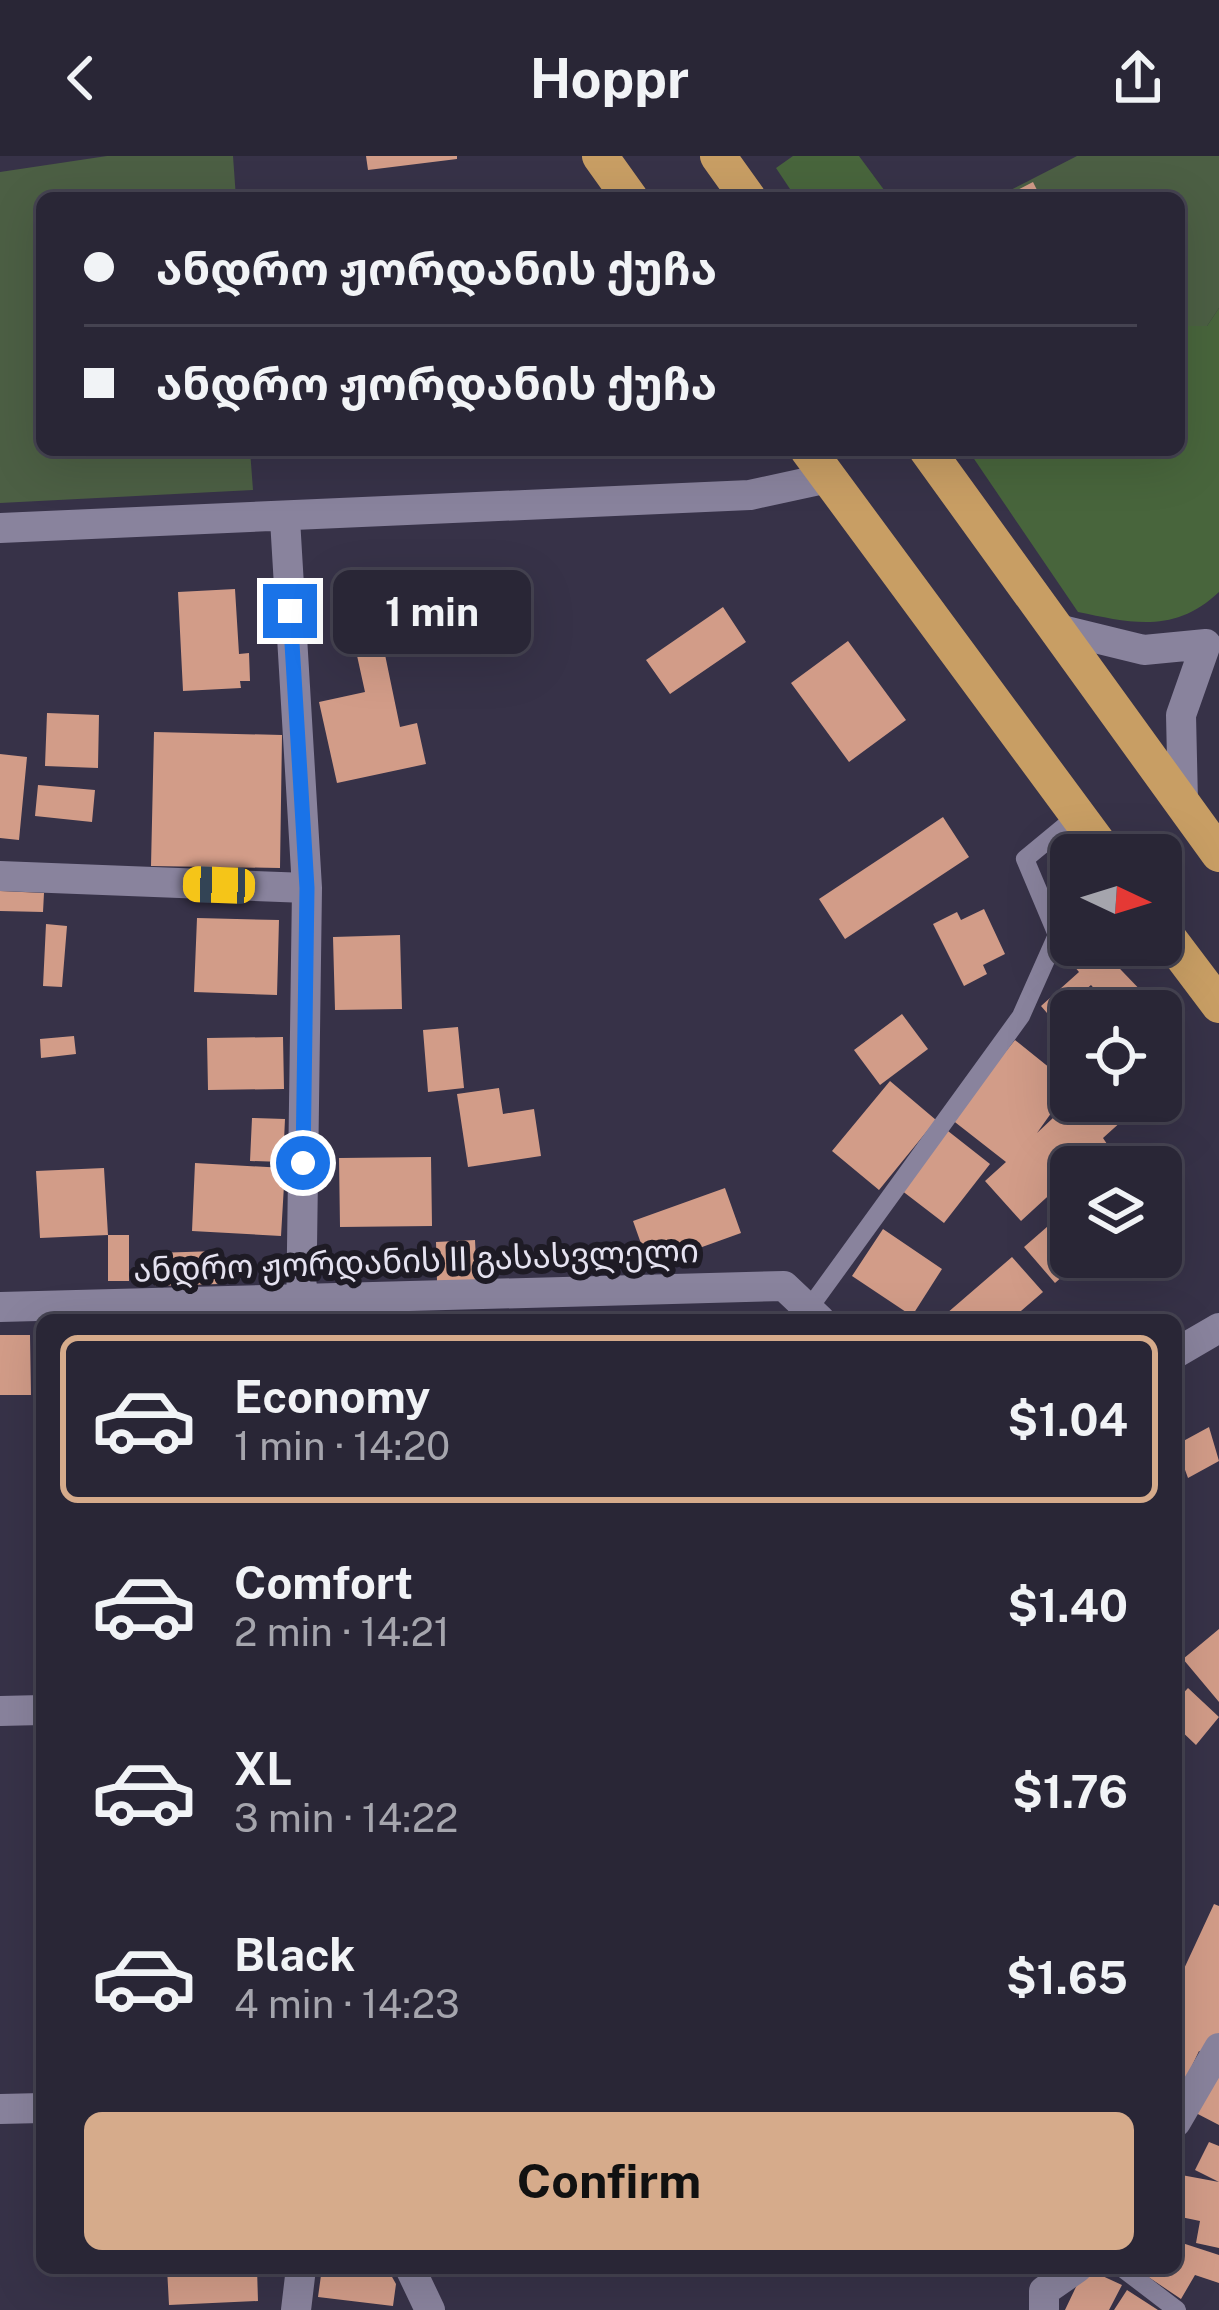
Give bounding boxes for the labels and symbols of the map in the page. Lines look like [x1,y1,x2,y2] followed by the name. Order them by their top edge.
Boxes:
[332,569,530,653] callout: 1 min
[263,584,317,638] route end
[1050,834,1182,966] north arrow
[182,866,256,904] car
[276,1136,330,1190] route start
[133,1231,699,1291] street label: ანდრო ჟორდანის II გასასვლელი

